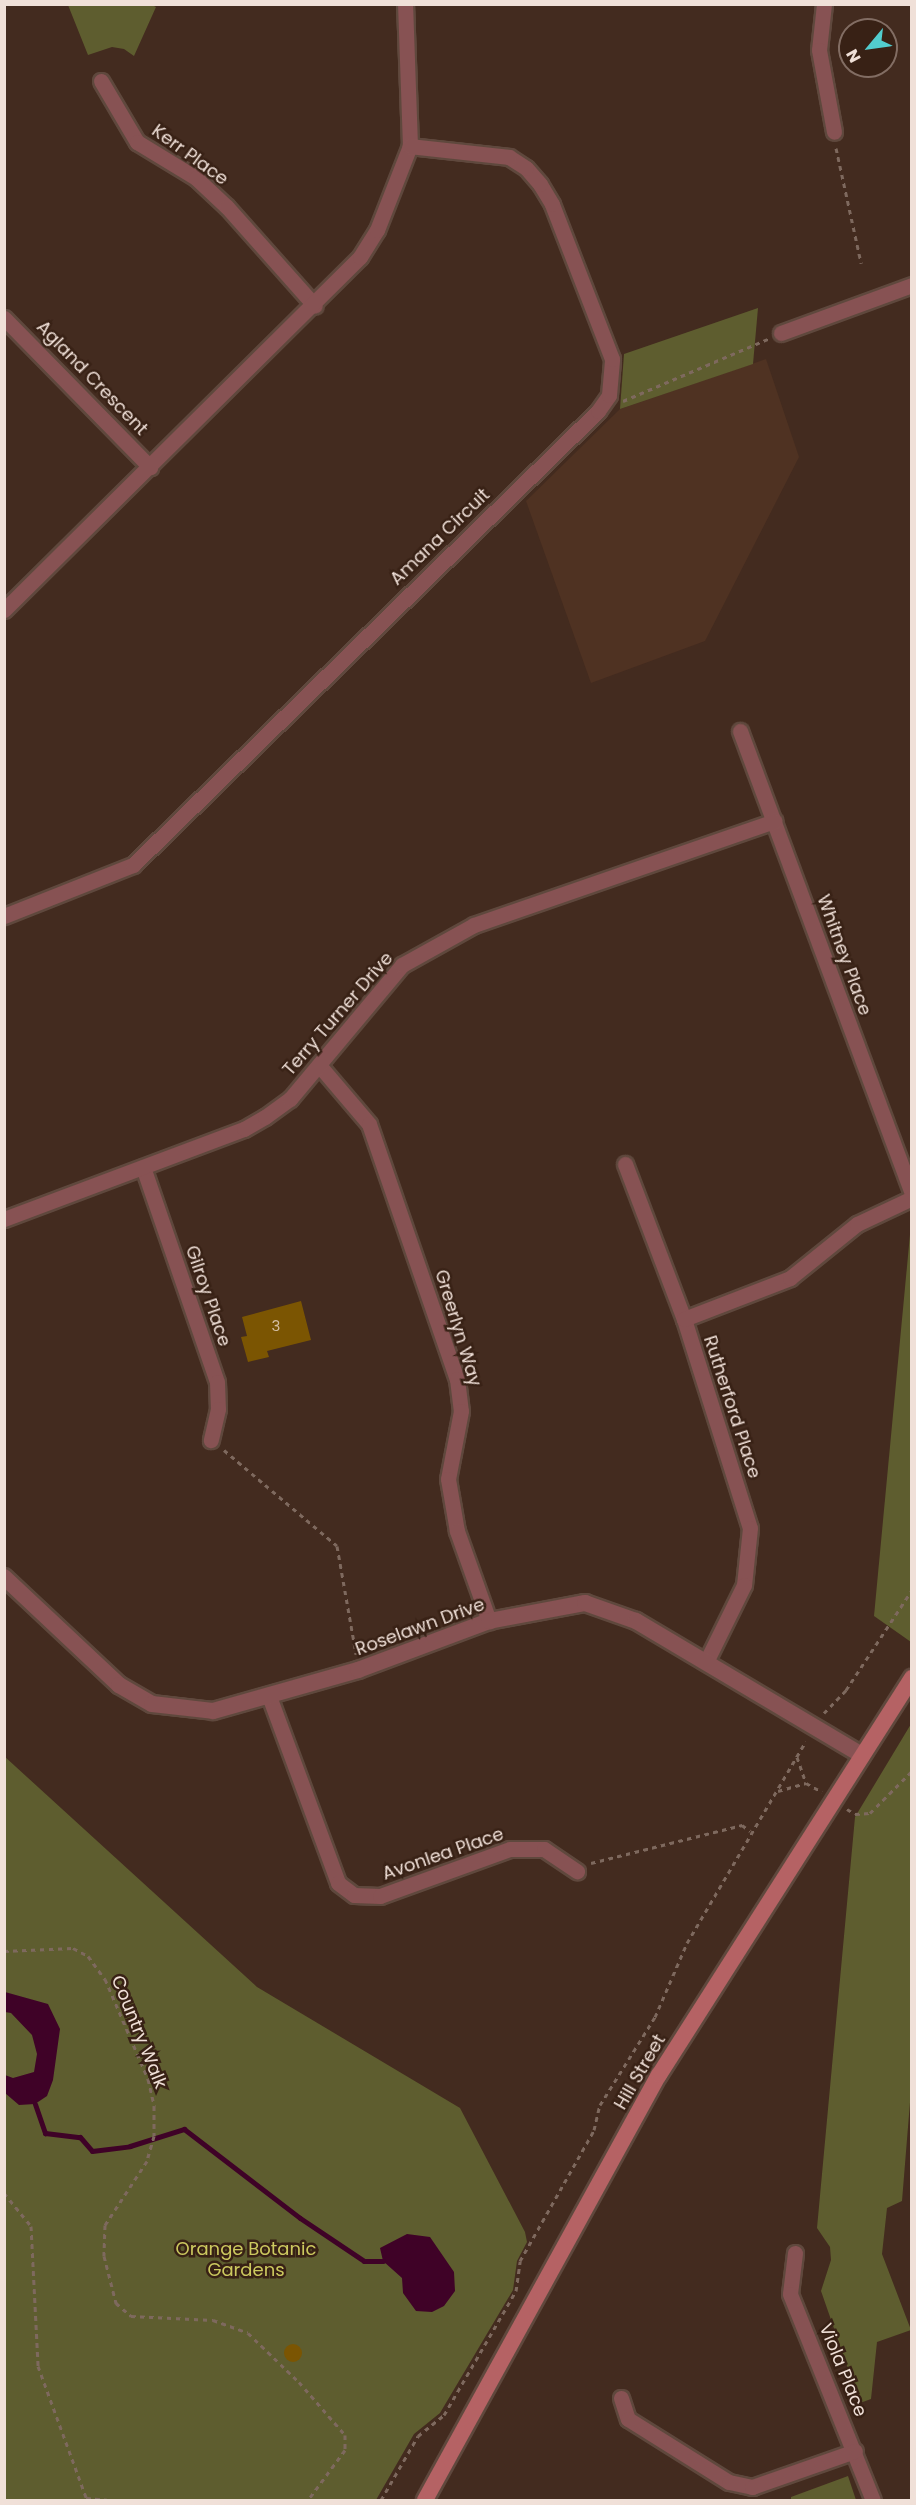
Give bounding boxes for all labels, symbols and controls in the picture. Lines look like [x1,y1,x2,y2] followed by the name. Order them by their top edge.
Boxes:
[838,18,898,78] north arrow
[841,45,867,67] text: N
[148,120,232,190] street label: Kerr Place
[32,316,152,440] street label: Agland Crescent
[386,484,494,590] street label: Amana Circuit
[812,892,876,1018] street label: Whitney Place
[278,948,398,1080] street label: Terry Turner Drive
[181,1243,235,1349] street label: Gilroy Place
[430,1267,486,1389] street label: Greerlyn Way
[272,1317,280,1335] house number: 3
[699,1333,765,1481] street label: Rutherford Place
[352,1594,488,1660] street label: Roselawn Drive
[379,1823,507,1885] street label: Avonlea Place
[106,1972,172,2092] street label: Country Walk
[610,2031,670,2113] street label: Hill Street
[176,2239,316,2282] park label: Orange Botanic Gardens
[815,2320,871,2420] street label: Viola Place

